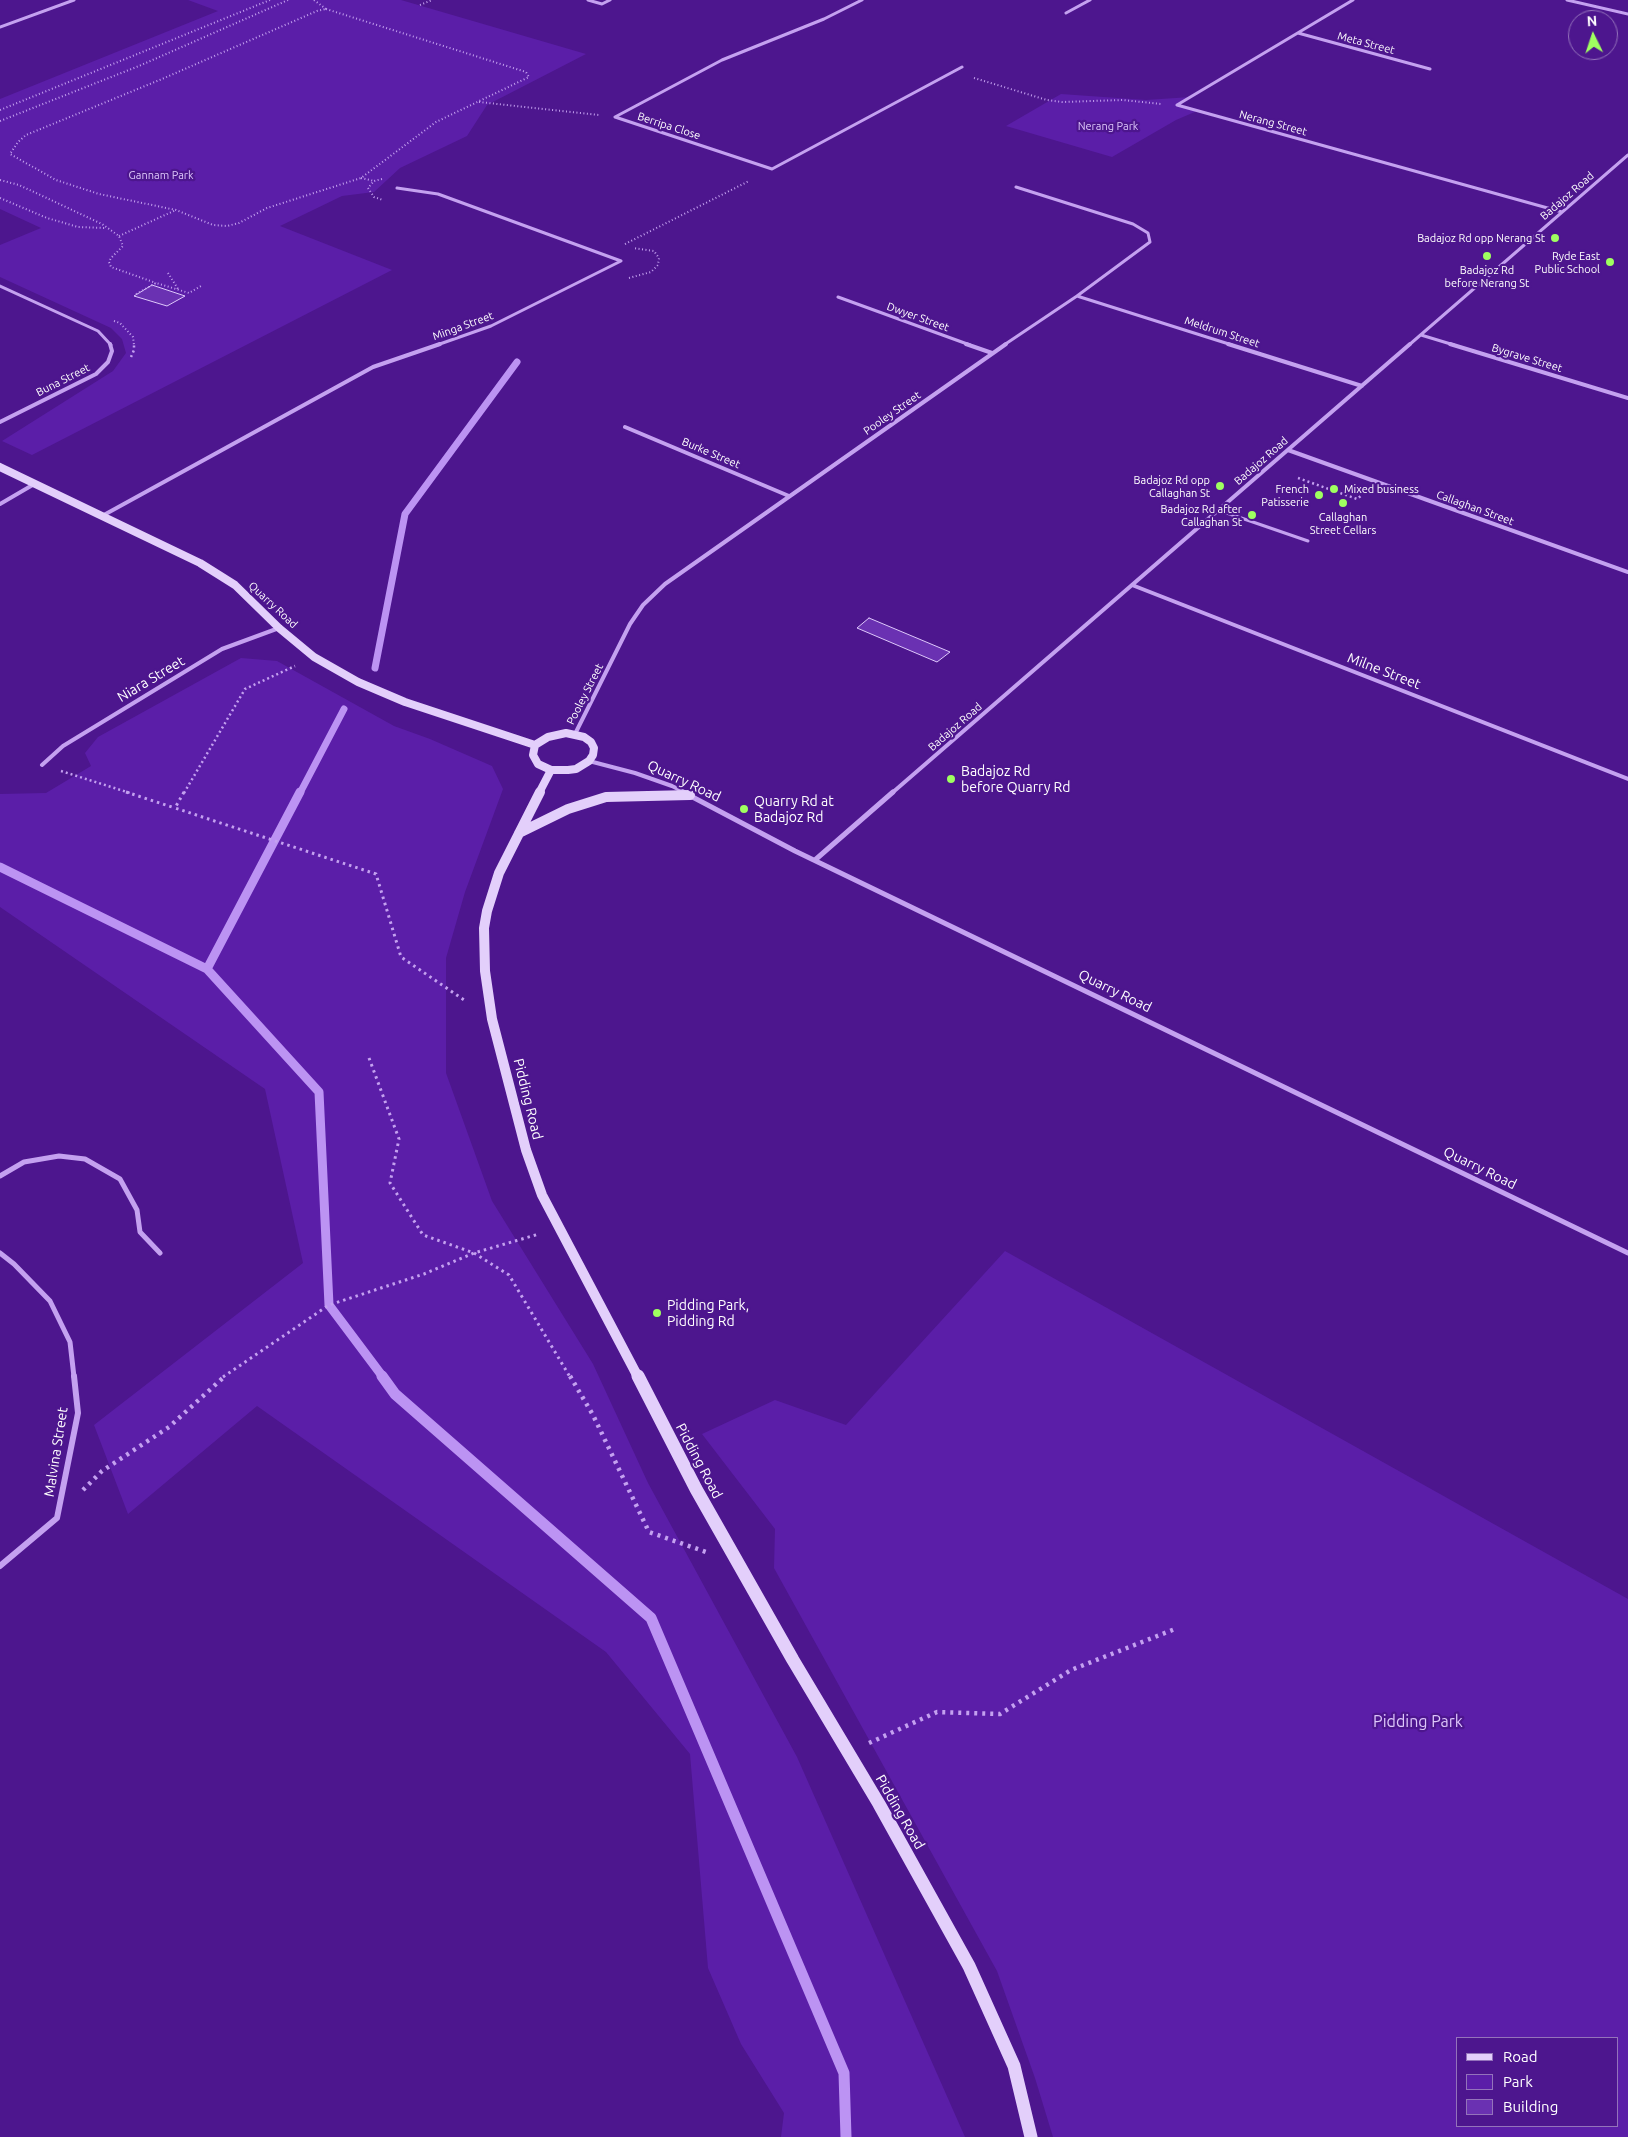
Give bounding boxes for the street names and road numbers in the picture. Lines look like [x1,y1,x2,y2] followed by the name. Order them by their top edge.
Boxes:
[1336,29,1396,57] street label: Meta Street
[1238,108,1308,138] street label: Nerang Street
[636,110,702,142] street label: Berripa Close
[1538,169,1596,223] street label: Badajoz Road
[885,300,951,334] street label: Dwyer Street
[431,309,495,343] street label: Minga Street
[1183,314,1261,350] street label: Meldrum Street
[1490,341,1564,375] street label: Bygrave Street
[34,361,92,399] street label: Buna Street
[861,388,923,438] street label: Pooley Street
[1232,434,1290,488] street label: Badajoz Road
[680,435,742,471] street label: Burke Street
[1434,488,1516,528] street label: Callaghan Street
[246,579,300,631] street label: Quarry Road
[1345,649,1423,693] street label: Milne Street
[114,652,188,706] street label: Niara Street
[564,661,606,727] street label: Pooley Street
[926,700,984,754] street label: Badajoz Road
[645,757,723,805] street label: Quarry Road
[1076,966,1154,1016] street label: Quarry Road
[510,1057,546,1141] street label: Pidding Road
[1441,1143,1519,1193] street label: Quarry Road
[41,1406,71,1498] street label: Malvina Street
[672,1420,726,1502] street label: Pidding Road
[872,1772,928,1852] street label: Pidding Road

